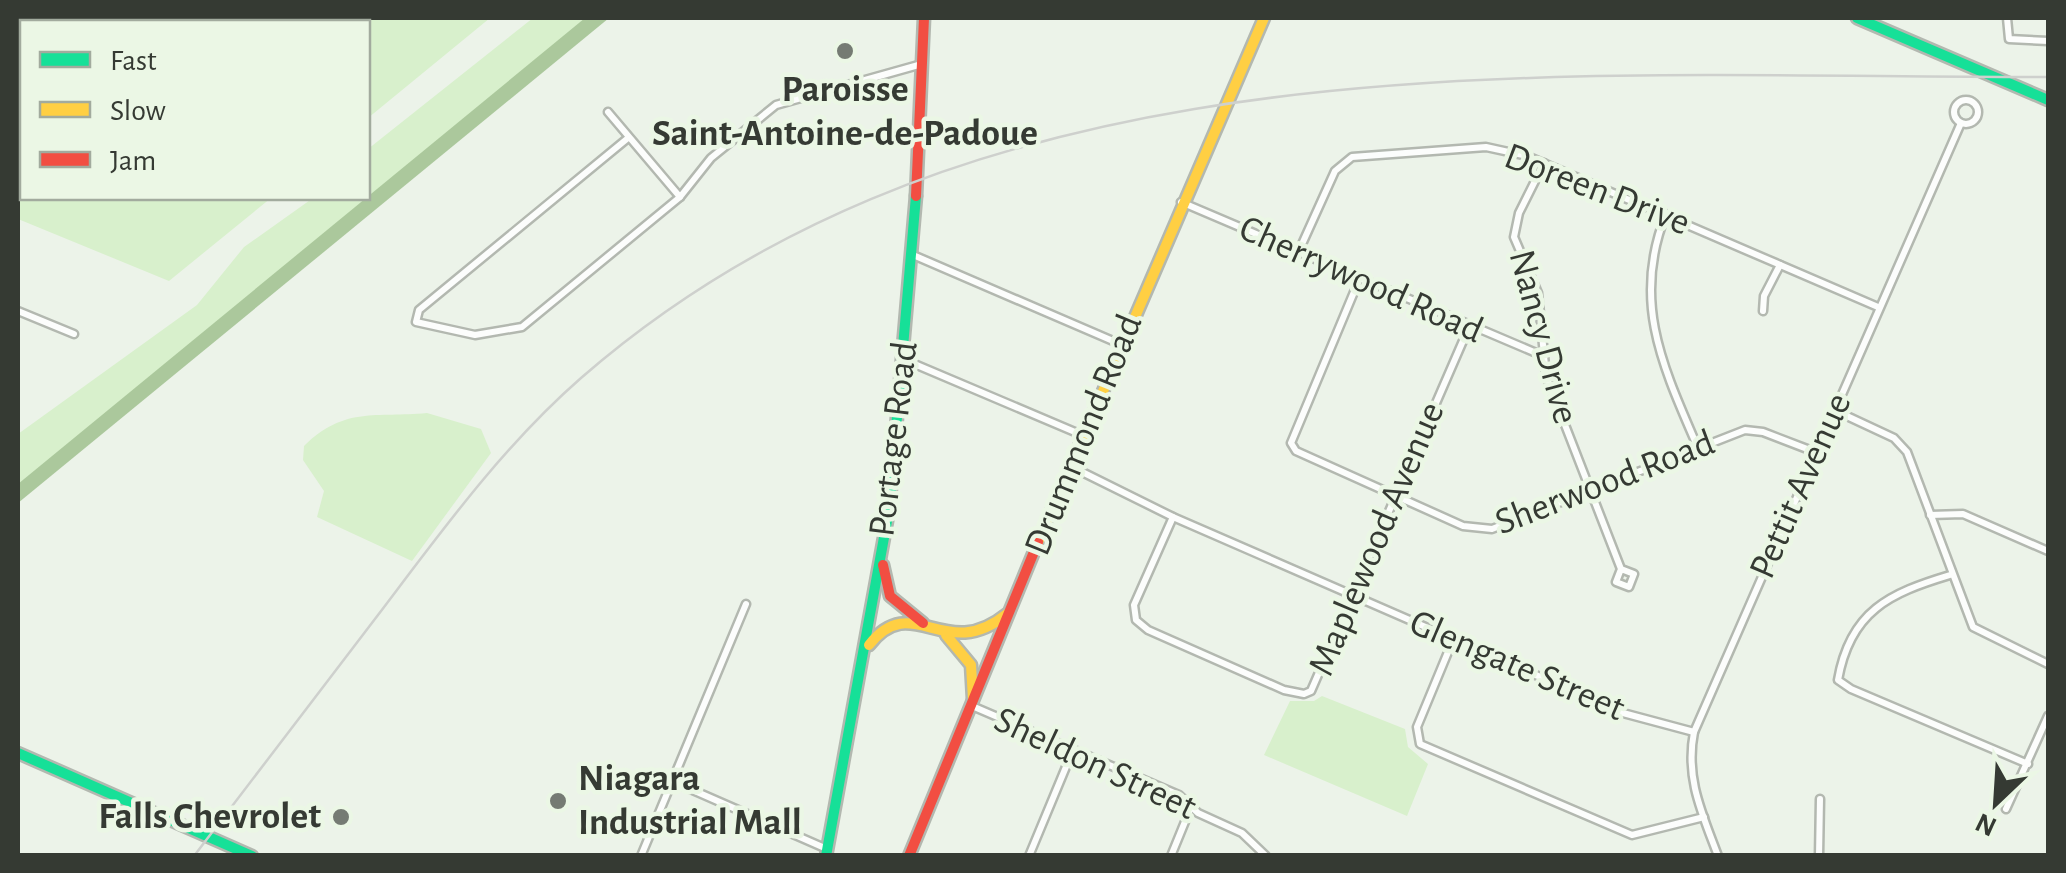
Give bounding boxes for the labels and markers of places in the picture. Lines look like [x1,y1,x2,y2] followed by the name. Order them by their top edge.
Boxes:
[834,40,856,62] marker: Paroisse Saint-Antoine-de-Padoue
[652,71,1038,153] place label: Paroisse Saint-Antoine-de-Padoue
[578,760,802,842] place label: Niagara Industrial Mall
[547,790,569,812] marker: Niagara Industrial Mall
[98,798,321,836] place label: Falls Chevrolet
[330,806,352,828] marker: Falls Chevrolet

